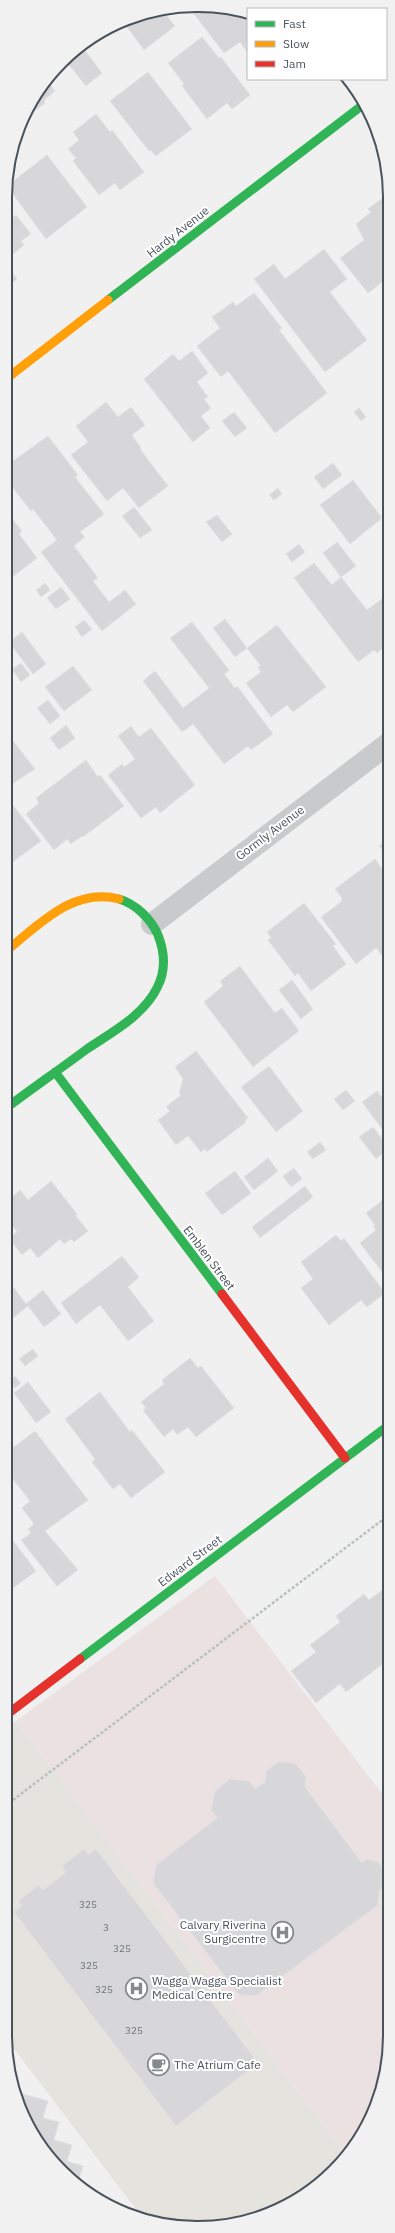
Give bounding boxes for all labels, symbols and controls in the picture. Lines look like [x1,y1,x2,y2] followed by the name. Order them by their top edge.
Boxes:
[247,8,387,80] legend
[283,16,306,31] text: Fast
[283,36,309,51] text: Slow
[283,56,306,71] text: Jam
[143,202,212,261] street label: Hardy Avenue
[232,802,307,863] street label: Gormly Avenue
[180,1222,239,1293] street label: Emblen Street
[155,1532,225,1590] street label: Edward Street
[79,1898,97,1911] house number: 325
[180,1917,267,1946] place label: Calvary Riverina Surgicentre
[269,1919,295,1945] hospital icon: Calvary Riverina Surgicentre
[103,1921,109,1934] house number: 3
[113,1942,131,1955] house number: 325
[80,1959,98,1972] house number: 325
[152,1973,282,2002] place label: Wagga Wagga Specialist Medical Centre
[123,1975,149,2001] hospital icon: Wagga Wagga Specialist Medical Centre
[95,1983,113,1996] house number: 325
[125,2024,143,2037] house number: 325
[145,2052,171,2078] cafe icon: The Atrium Cafe
[174,2057,261,2072] place label: The Atrium Cafe

